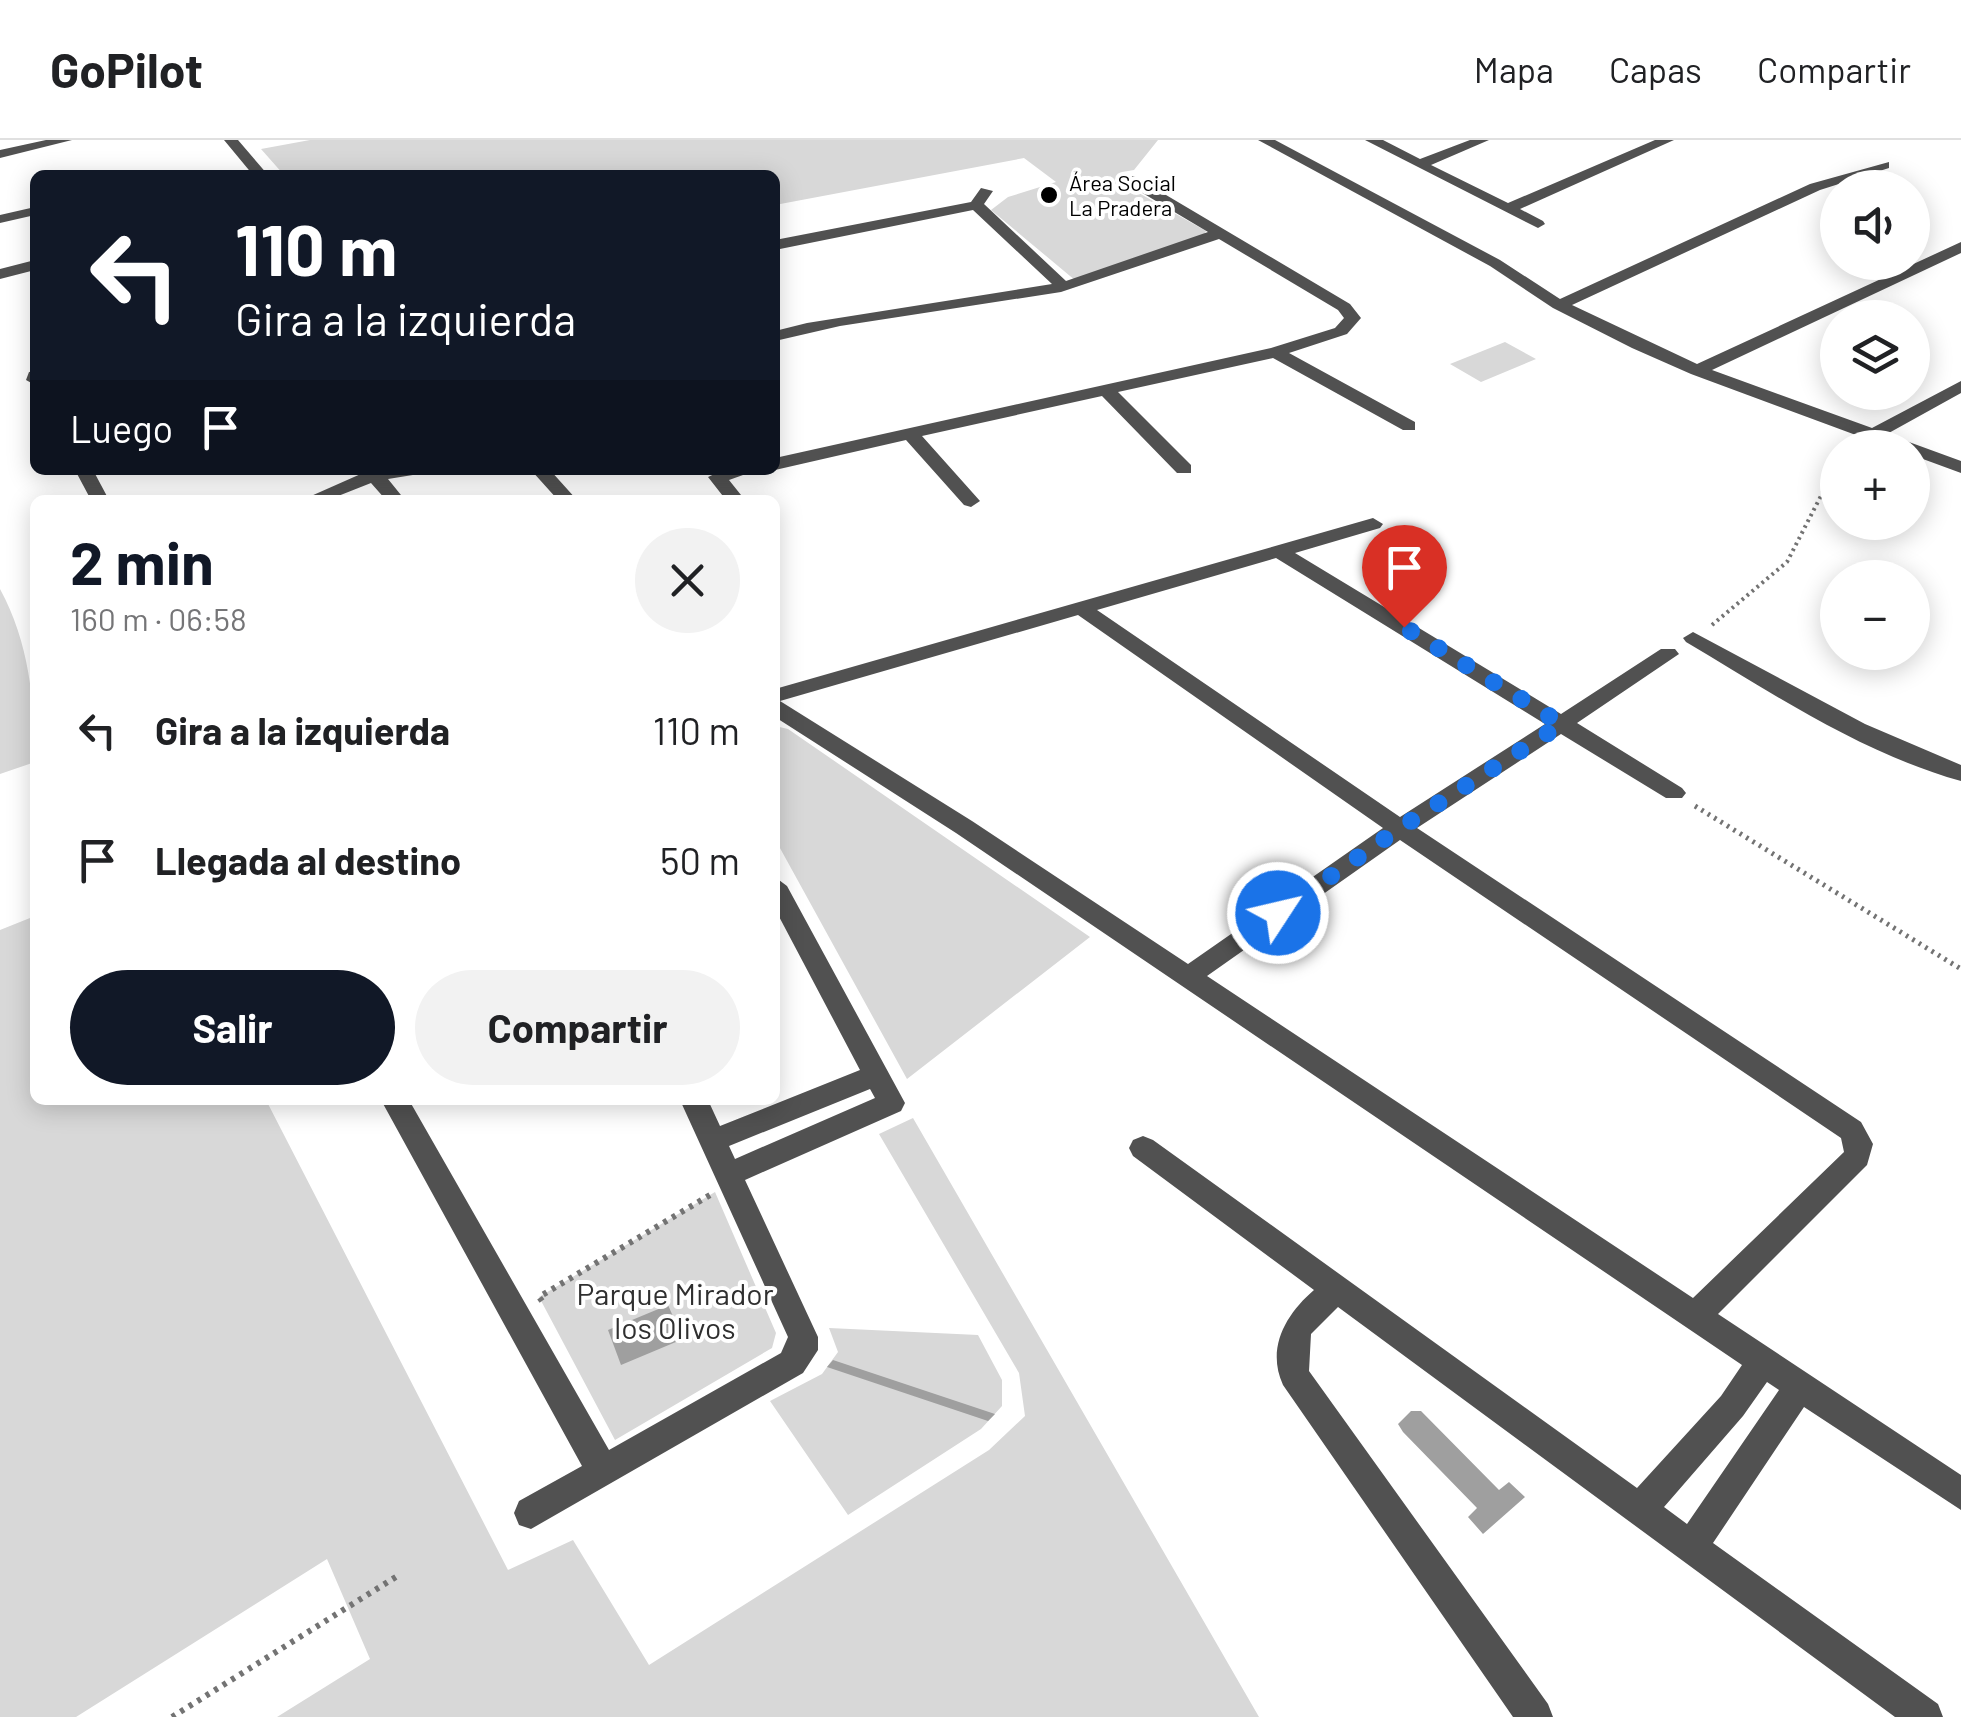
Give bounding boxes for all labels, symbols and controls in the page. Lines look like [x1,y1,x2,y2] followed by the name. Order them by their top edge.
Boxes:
[50,40,203,98] text: GoPilot
[1474,48,1554,90] text: Mapa
[1609,48,1702,90] text: Capas
[1757,48,1911,90] text: Compartir
[1069,169,1176,220] place label: Área Social La Pradera
[1820,170,1930,670] map controls
[1820,170,1930,280] button: sound
[1038,184,1060,206] marker: Área Social La Pradera
[235,206,397,290] text: 110 m
[70,210,200,340] icon: left
[235,291,576,345] text: Gira a la izquierda
[1820,300,1930,410] button: layers
[193,400,248,455] icon: arrive
[70,405,173,451] text: Luego
[1820,430,1930,540] button: +
[70,525,214,597] text: 2 min
[1362,525,1447,628] pin
[635,528,740,633] button: close
[1377,540,1432,595] icon: arrive
[1820,560,1930,670] button: −
[70,599,247,637] text: 160 m · 06:58
[70,703,125,758] icon: left
[155,707,450,753] text: Gira a la izquierda
[653,707,740,753] text: 110 m
[70,833,125,888] icon: arrive
[155,837,461,883] text: Llegada al destino
[660,837,740,883] text: 50 m
[1226,861,1330,965] position arrow
[70,970,395,1085] button: Salir
[415,970,740,1085] button: Compartir
[576,1275,774,1345] park label: Parque Mirador los Olivos

